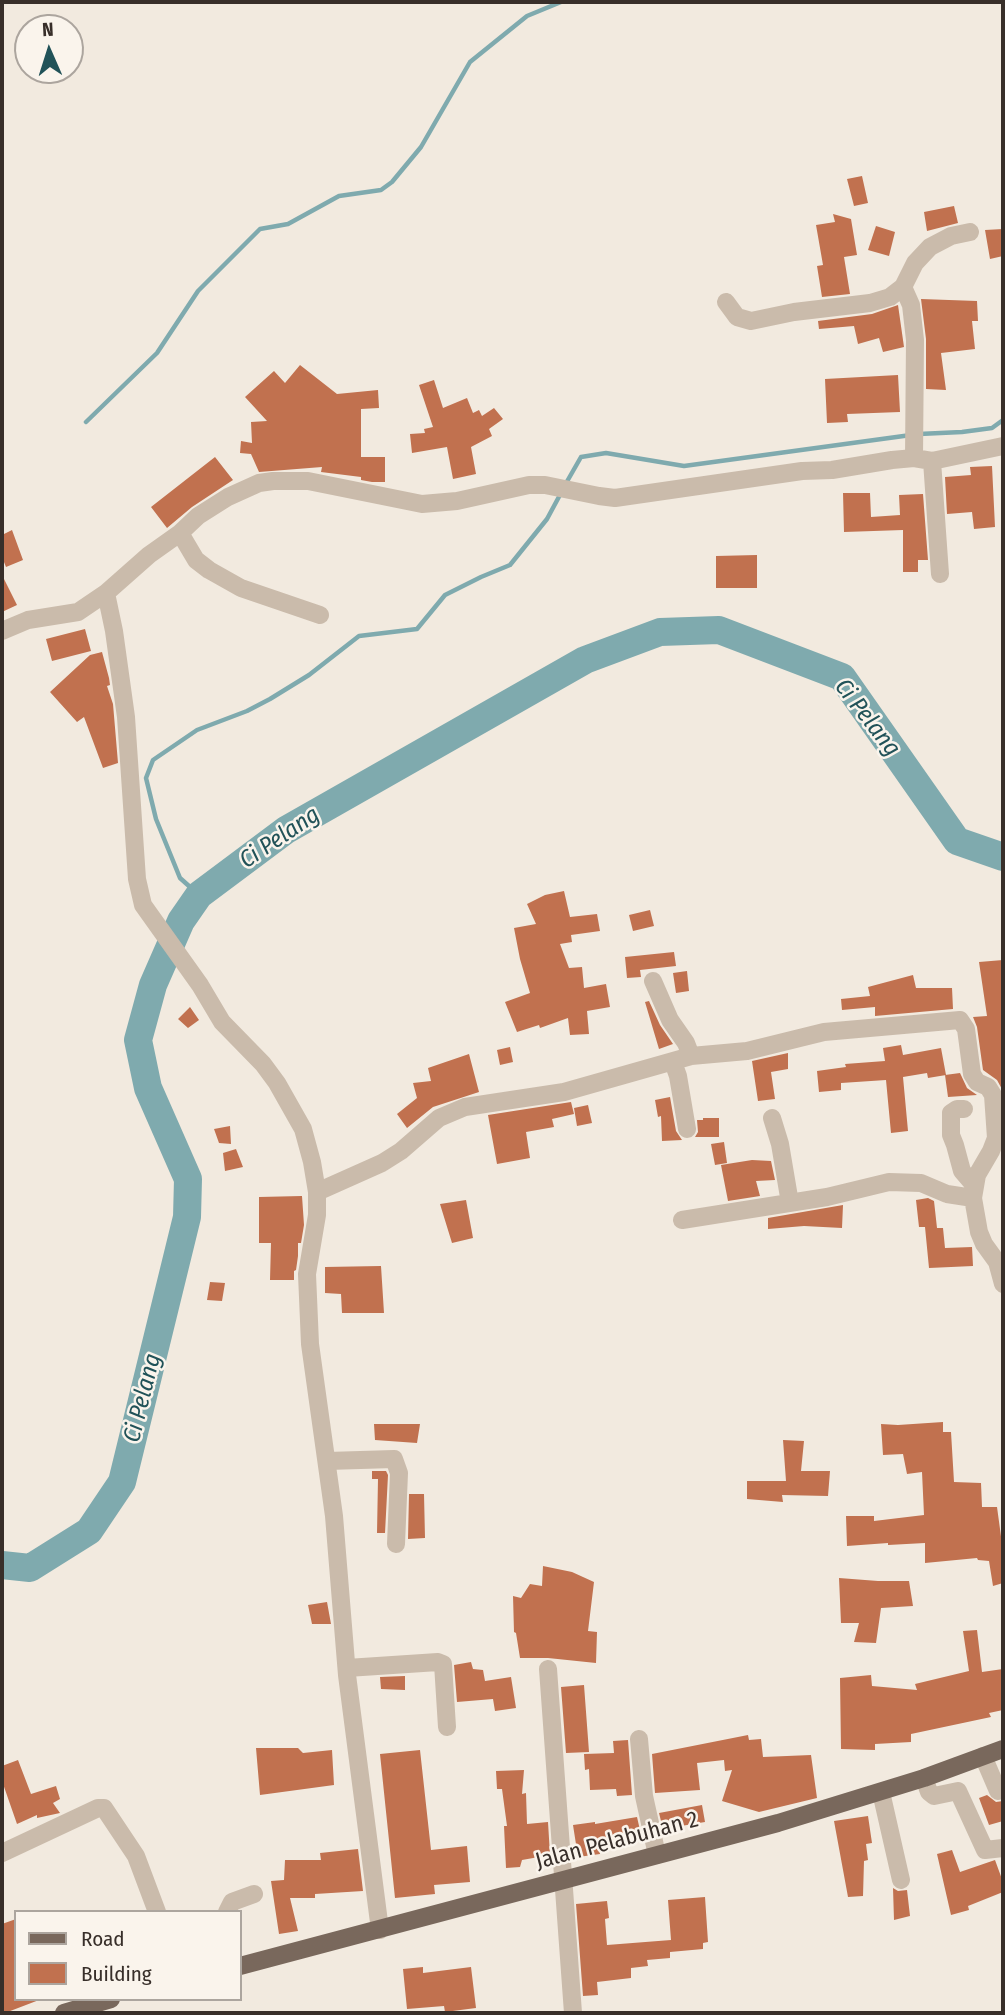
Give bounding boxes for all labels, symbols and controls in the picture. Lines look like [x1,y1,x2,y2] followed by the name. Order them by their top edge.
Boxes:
[14,14,84,84] north arrow
[42,18,54,41] text: N
[828,674,906,762] water label: Ci Pelang
[234,801,326,875] water label: Ci Pelang
[118,1351,168,1445] water label: Ci Pelang
[533,1806,701,1876] street label: Jalan Pelabuhan 2
[14,1910,242,2001] legend
[81,1926,125,1952] text: Road
[81,1961,152,1987] text: Building

